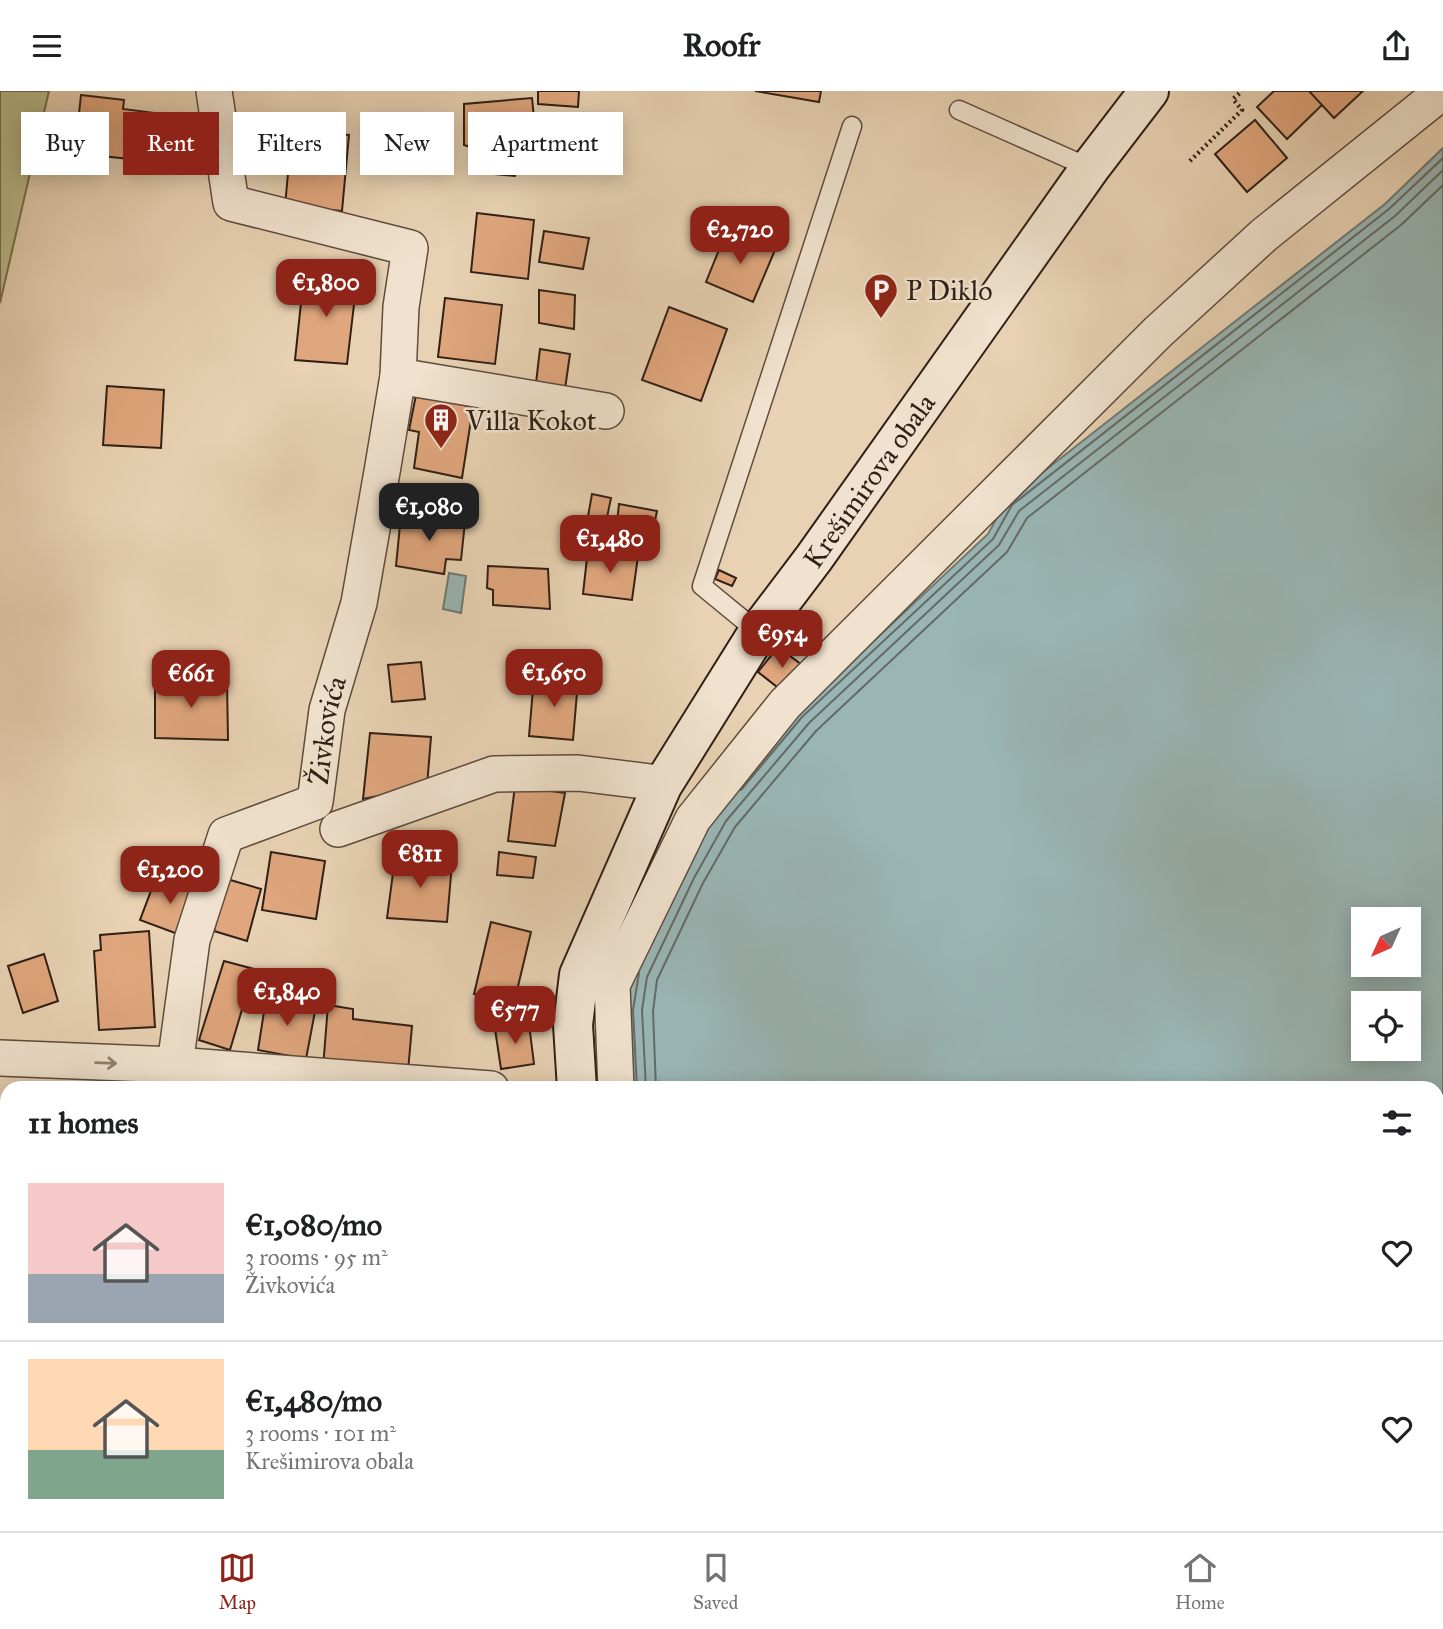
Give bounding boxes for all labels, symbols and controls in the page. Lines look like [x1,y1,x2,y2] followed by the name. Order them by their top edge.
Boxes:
[683,26,760,65] text: Roofr
[28,27,66,65] icon: menu
[1377,27,1415,65] icon: share
[21,112,109,175] chip: Buy
[123,112,219,175] chip: Rent
[233,112,346,175] chip: Filters
[360,112,454,175] chip: New
[468,112,623,175] chip: Apartment
[683,207,797,266] pin: €2,720
[706,215,774,243] text: €2,720
[269,259,383,319] pin: €1,800
[292,268,360,296] text: €1,800
[862,271,900,320] parking icon: P Diklo
[906,273,993,308] place label: P Diklo
[795,387,943,575] street label: Krešimirova obala
[422,401,460,450] building icon: Villa Kokot
[465,403,597,438] place label: Villa Kokot
[372,483,486,543] pin: €1,080
[395,492,463,520] text: €1,080
[553,515,667,575] pin: €1,480
[576,524,644,552] text: €1,480
[741,611,823,670] pin: €954
[757,619,807,647] text: €954
[497,649,611,709] pin: €1,650
[150,651,232,710] pin: €661
[522,658,586,686] text: €1,650
[168,659,214,687] text: €661
[300,672,354,787] street label: Živkovića
[379,831,461,890] pin: €811
[398,839,442,867] text: €811
[113,847,227,906] pin: €1,200
[136,855,204,883] text: €1,200
[1351,907,1421,977] north arrow
[1351,907,1421,1061] map controls
[230,969,344,1028] pin: €1,840
[253,977,321,1005] text: €1,840
[474,986,556,1046] pin: €577
[1351,991,1421,1061] button: locate
[490,995,540,1023] text: €577
[94,1056,117,1069] one-way arrow
[1378,1104,1416,1142] icon: filters
[28,1105,139,1141] text: 11 homes
[245,1207,382,1243] text: €1,080/mo
[84,1211,168,1295] icon: home
[1378,1234,1416,1272] icon: heart
[245,1243,388,1271] text: 3 rooms · 95 m²
[245,1271,335,1299] text: Živkovića
[245,1383,382,1419] text: €1,480/mo
[84,1387,168,1471] icon: home
[1378,1410,1416,1448] icon: heart
[245,1419,396,1447] text: 3 rooms · 101 m²
[245,1447,414,1475] text: Krešimirova obala
[218,1549,256,1614] tab: Map
[693,1549,738,1614] tab: Saved
[1175,1549,1225,1614] tab: Home

